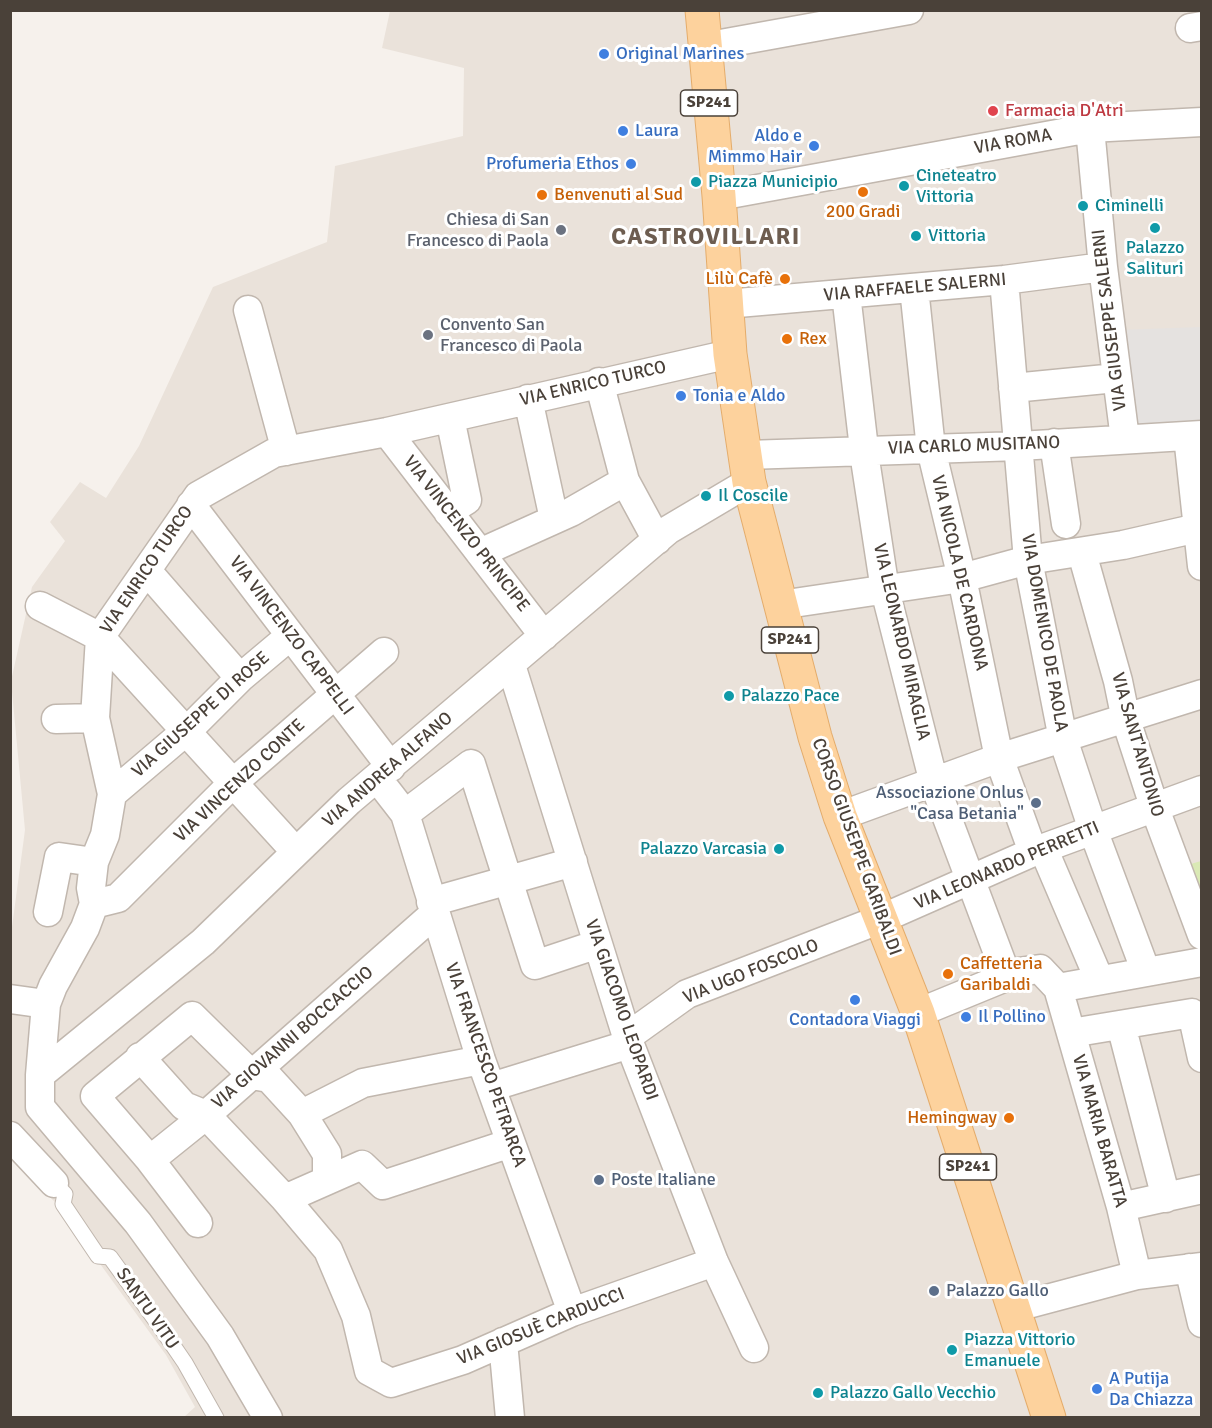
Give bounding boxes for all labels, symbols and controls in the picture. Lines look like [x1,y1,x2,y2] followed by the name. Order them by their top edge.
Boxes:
[616,43,744,65] place label: Original Marines
[597,47,611,61] marker: Original Marines
[680,90,738,116] road number: SP241
[1005,100,1124,122] place label: Farmacia D'Atri
[986,104,1000,118] marker: Farmacia D'Atri
[635,120,679,142] place label: Laura
[616,124,630,138] marker: Laura
[708,125,802,168] place label: Aldo e Mimmo Hair
[972,125,1054,159] street label: VIA ROMA
[807,139,821,153] marker: Aldo e Mimmo Hair
[486,153,619,175] place label: Profumeria Ethos
[624,157,638,171] marker: Profumeria Ethos
[916,165,997,207] place label: Cineteatro Vittoria
[708,171,838,193] place label: Piazza Municipio
[689,175,703,189] marker: Piazza Municipio
[897,179,911,193] marker: Cineteatro Vittoria
[554,184,683,206] place label: Benvenuti al Sud
[856,185,870,199] marker: 200 Gradi
[535,188,549,202] marker: Benvenuti al Sud
[1095,195,1164,217] place label: Ciminelli
[1076,199,1090,213] marker: Ciminelli
[826,201,900,223] place label: 200 Gradi
[407,209,549,252] place label: Chiesa di San Francesco di Paola
[1148,221,1162,235] marker: Palazzo Salituri
[554,223,568,237] marker: Chiesa di San Francesco di Paola
[611,224,801,252] district label: CASTROVILLARI
[928,225,986,247] place label: Vittoria
[1088,228,1132,412] street label: VIA GIUSEPPE SALERNI
[909,229,923,243] marker: Vittoria
[1126,237,1184,280] place label: Palazzo Salituri
[705,268,773,290] place label: Lilù Cafè
[823,269,1007,307] street label: VIA RAFFAELE SALERNI
[778,272,792,286] marker: Lilù Cafè
[440,314,582,356] place label: Convento San Francesco di Paola
[421,328,435,342] marker: Convento San Francesco di Paola
[799,328,827,350] place label: Rex
[780,332,794,346] marker: Rex
[518,357,668,411] street label: VIA ENRICO TURCO
[693,385,785,407] place label: Tonia e Aldo
[674,389,688,403] marker: Tonia e Aldo
[887,432,1061,460] street label: VIA CARLO MUSITANO
[398,452,534,616] street label: VIA VINCENZO PRINCIPE
[926,473,992,673] street label: VIA NICOLA DE CARDONA
[718,485,788,507] place label: Il Coscile
[699,489,713,503] marker: Il Coscile
[96,502,198,638] street label: VIA ENRICO TURCO
[1016,532,1072,734] street label: VIA DOMENICO DE PAOLA
[868,541,934,743] street label: VIA LEONARDO MIRAGLIA
[224,552,358,720] street label: VIA VINCENZO CAPPELLI
[762,627,818,653] road number: SP241
[128,648,274,782] street label: VIA GIUSEPPE DI ROSE
[1106,670,1168,820] street label: VIA SANT'ANTONIO
[741,685,840,707] place label: Palazzo Pace
[722,689,736,703] marker: Palazzo Pace
[319,708,457,832] street label: VIA ANDREA ALFANO
[170,715,310,847] street label: VIA VINCENZO CONTE
[807,735,905,959] street label: CORSO GIUSEPPE GARIBALDI
[876,782,1024,824] place label: Associazione Onlus "Casa Betania"
[1029,796,1043,810] marker: Associazione Onlus "Casa Betania"
[911,817,1103,915] street label: VIA LEONARDO PERRETTI
[640,838,767,860] place label: Palazzo Varcasia
[772,842,786,856] marker: Palazzo Varcasia
[580,917,662,1103] street label: VIA GIACOMO LEOPARDI
[680,935,822,1009] street label: VIA UGO FOSCOLO
[960,953,1043,996] place label: Caffetteria Garibaldi
[440,960,530,1170] street label: VIA FRANCESCO PETRARCA
[208,962,378,1114] street label: VIA GIOVANNI BOCCACCIO
[941,967,955,981] marker: Caffetteria Garibaldi
[848,993,862,1007] marker: Contadora Viaggi
[978,1006,1046,1028] place label: Il Pollino
[789,1009,921,1031] place label: Contadora Viaggi
[959,1010,973,1024] marker: Il Pollino
[1067,1052,1131,1210] street label: VIA MARIA BARATTA
[907,1107,997,1129] place label: Hemingway
[1002,1111,1016,1125] marker: Hemingway
[940,1154,996,1180] road number: SP241
[611,1169,716,1191] place label: Poste Italiane
[592,1173,606,1187] marker: Poste Italiane
[111,1264,183,1354] street label: SANTU VITU
[946,1280,1049,1302] place label: Palazzo Gallo
[454,1284,628,1370] street label: VIA GIOSUÈ CARDUCCI
[927,1284,941,1298] marker: Palazzo Gallo
[964,1329,1075,1372] place label: Piazza Vittorio Emanuele
[945,1343,959,1357] marker: Piazza Vittorio Emanuele
[1109,1368,1193,1410] place label: A Putija Da Chiazza
[830,1382,996,1404] place label: Palazzo Gallo Vecchio
[1090,1382,1104,1396] marker: A Putija Da Chiazza
[811,1386,825,1400] marker: Palazzo Gallo Vecchio

